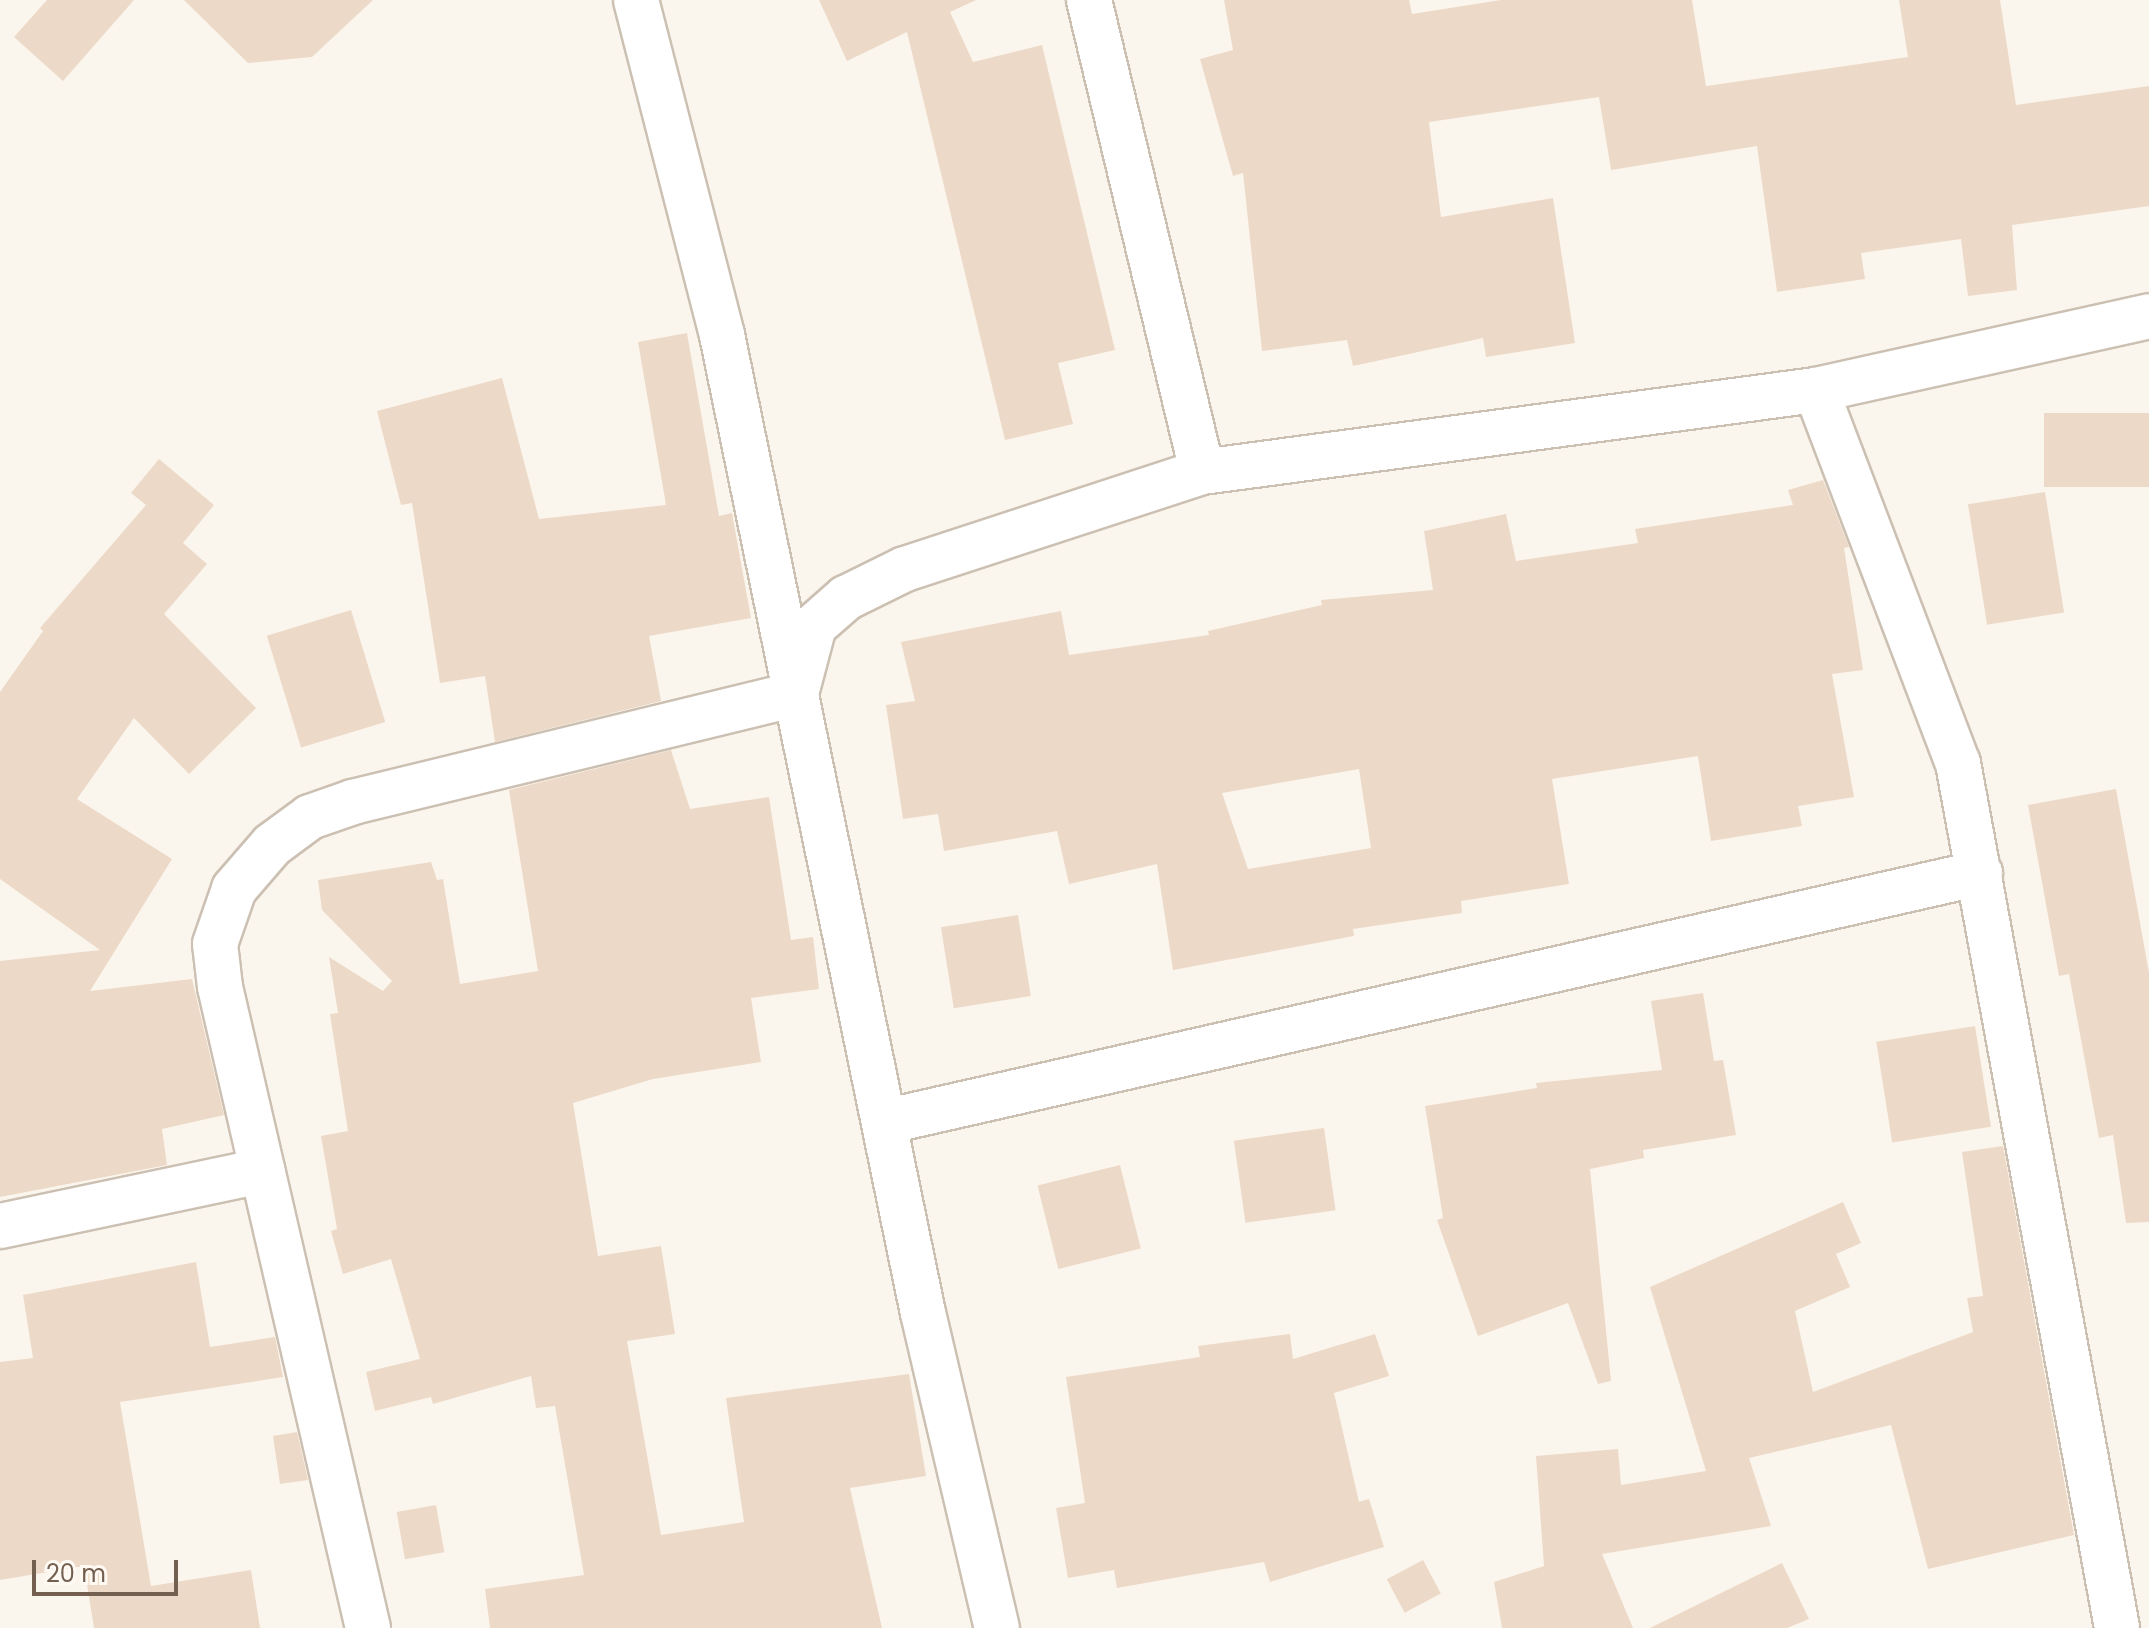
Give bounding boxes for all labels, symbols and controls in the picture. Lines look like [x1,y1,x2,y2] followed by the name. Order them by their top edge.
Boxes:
[36,1544,182,1594] scale bar
[46,1557,106,1590] text: 20 m

